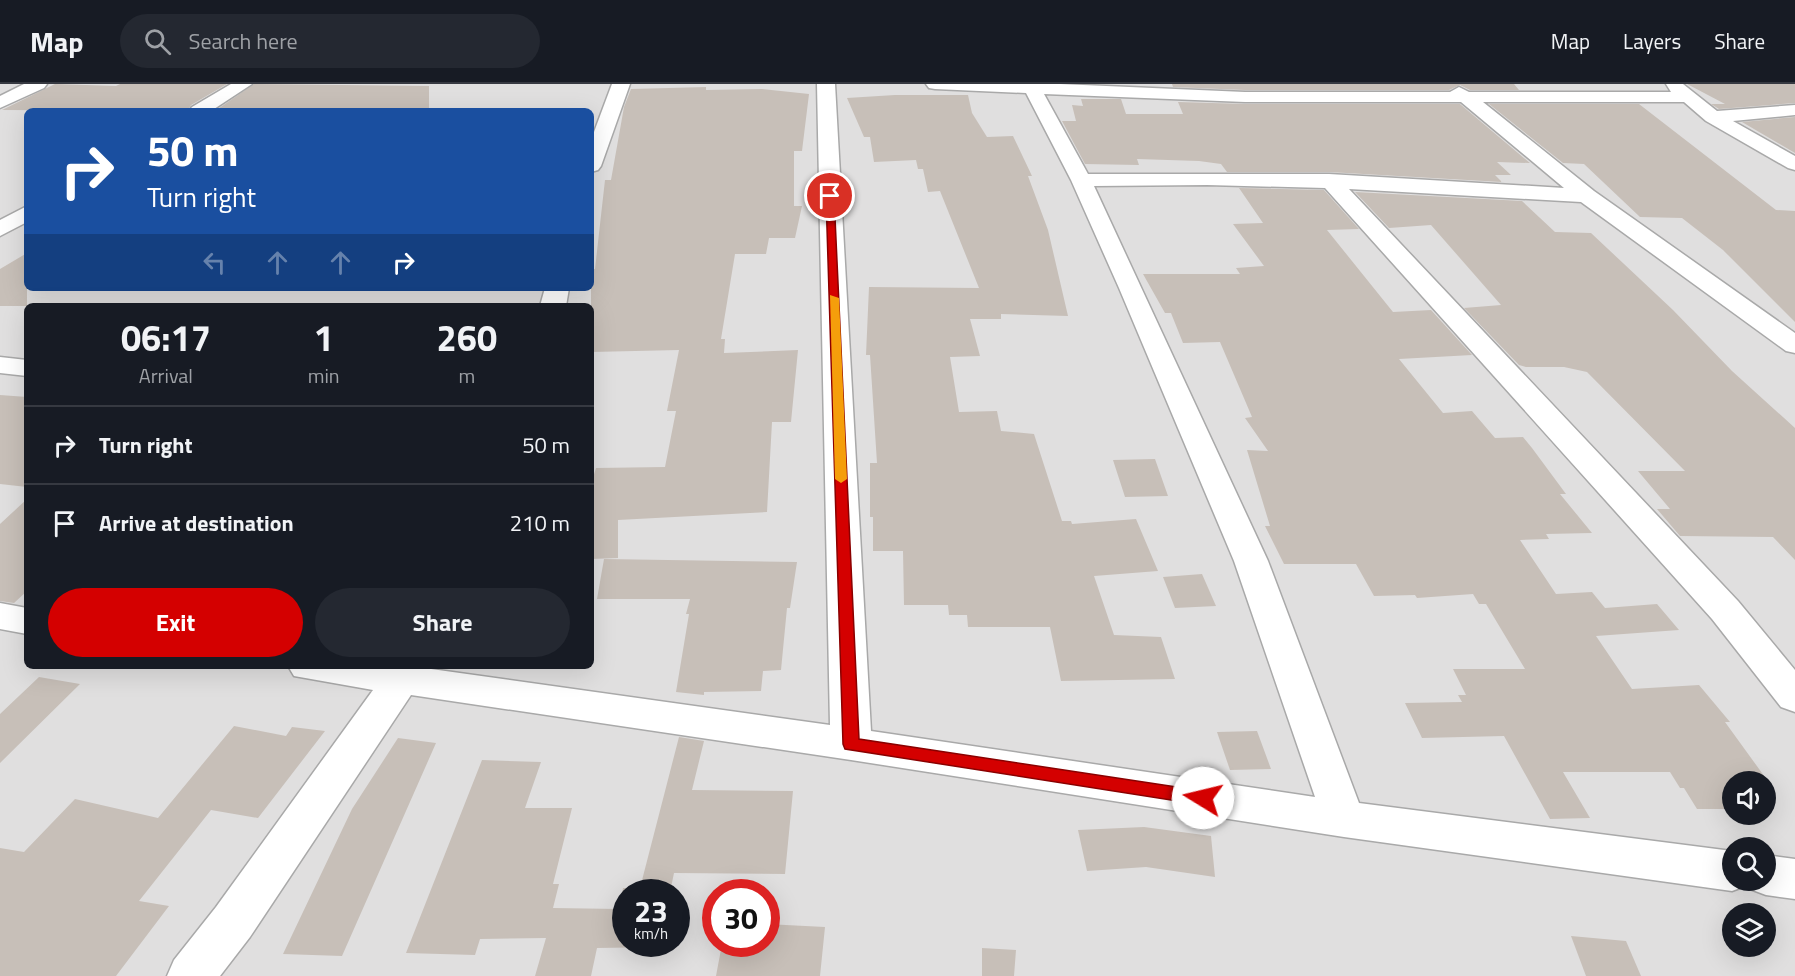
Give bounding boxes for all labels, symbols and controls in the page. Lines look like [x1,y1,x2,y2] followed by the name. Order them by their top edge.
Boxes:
[120,14,540,68] search box
[30,20,84,63] text: Map
[189,24,298,58] text: Search here
[141,25,174,58] icon: search
[1551,25,1590,57] text: Map
[1623,25,1681,57] text: Layers
[1714,25,1765,57] text: Share
[147,118,239,182] text: 50 m
[48,132,126,210] icon: right
[804,170,855,221] pin
[147,176,256,217] text: Turn right
[813,179,846,212] icon: arrive
[198,246,231,279] icon: left
[261,246,294,279] icon: ahead
[324,246,357,279] icon: ahead
[387,246,420,279] icon: right
[121,310,211,365] text: 06:17
[314,310,334,365] text: 1
[437,310,497,365] text: 260
[139,360,193,391] text: Arrival
[308,360,340,391] text: min
[458,360,475,391] text: m
[99,428,193,462] text: Turn right
[522,428,570,462] text: 50 m
[48,429,81,462] icon: right
[99,506,294,540] text: Arrive at destination
[510,506,570,540] text: 210 m
[48,507,81,540] icon: arrive
[48,588,303,657] button: Exit
[315,588,570,657] button: Share
[1171,766,1235,830] position arrow
[1722,771,1776,957] map controls
[1722,771,1776,825] button: sound
[1722,837,1776,891] button: search
[702,879,780,957] speed limit sign: 30
[634,888,668,934] text: 23
[1722,903,1776,957] button: layers
[634,922,668,945] text: km/h

